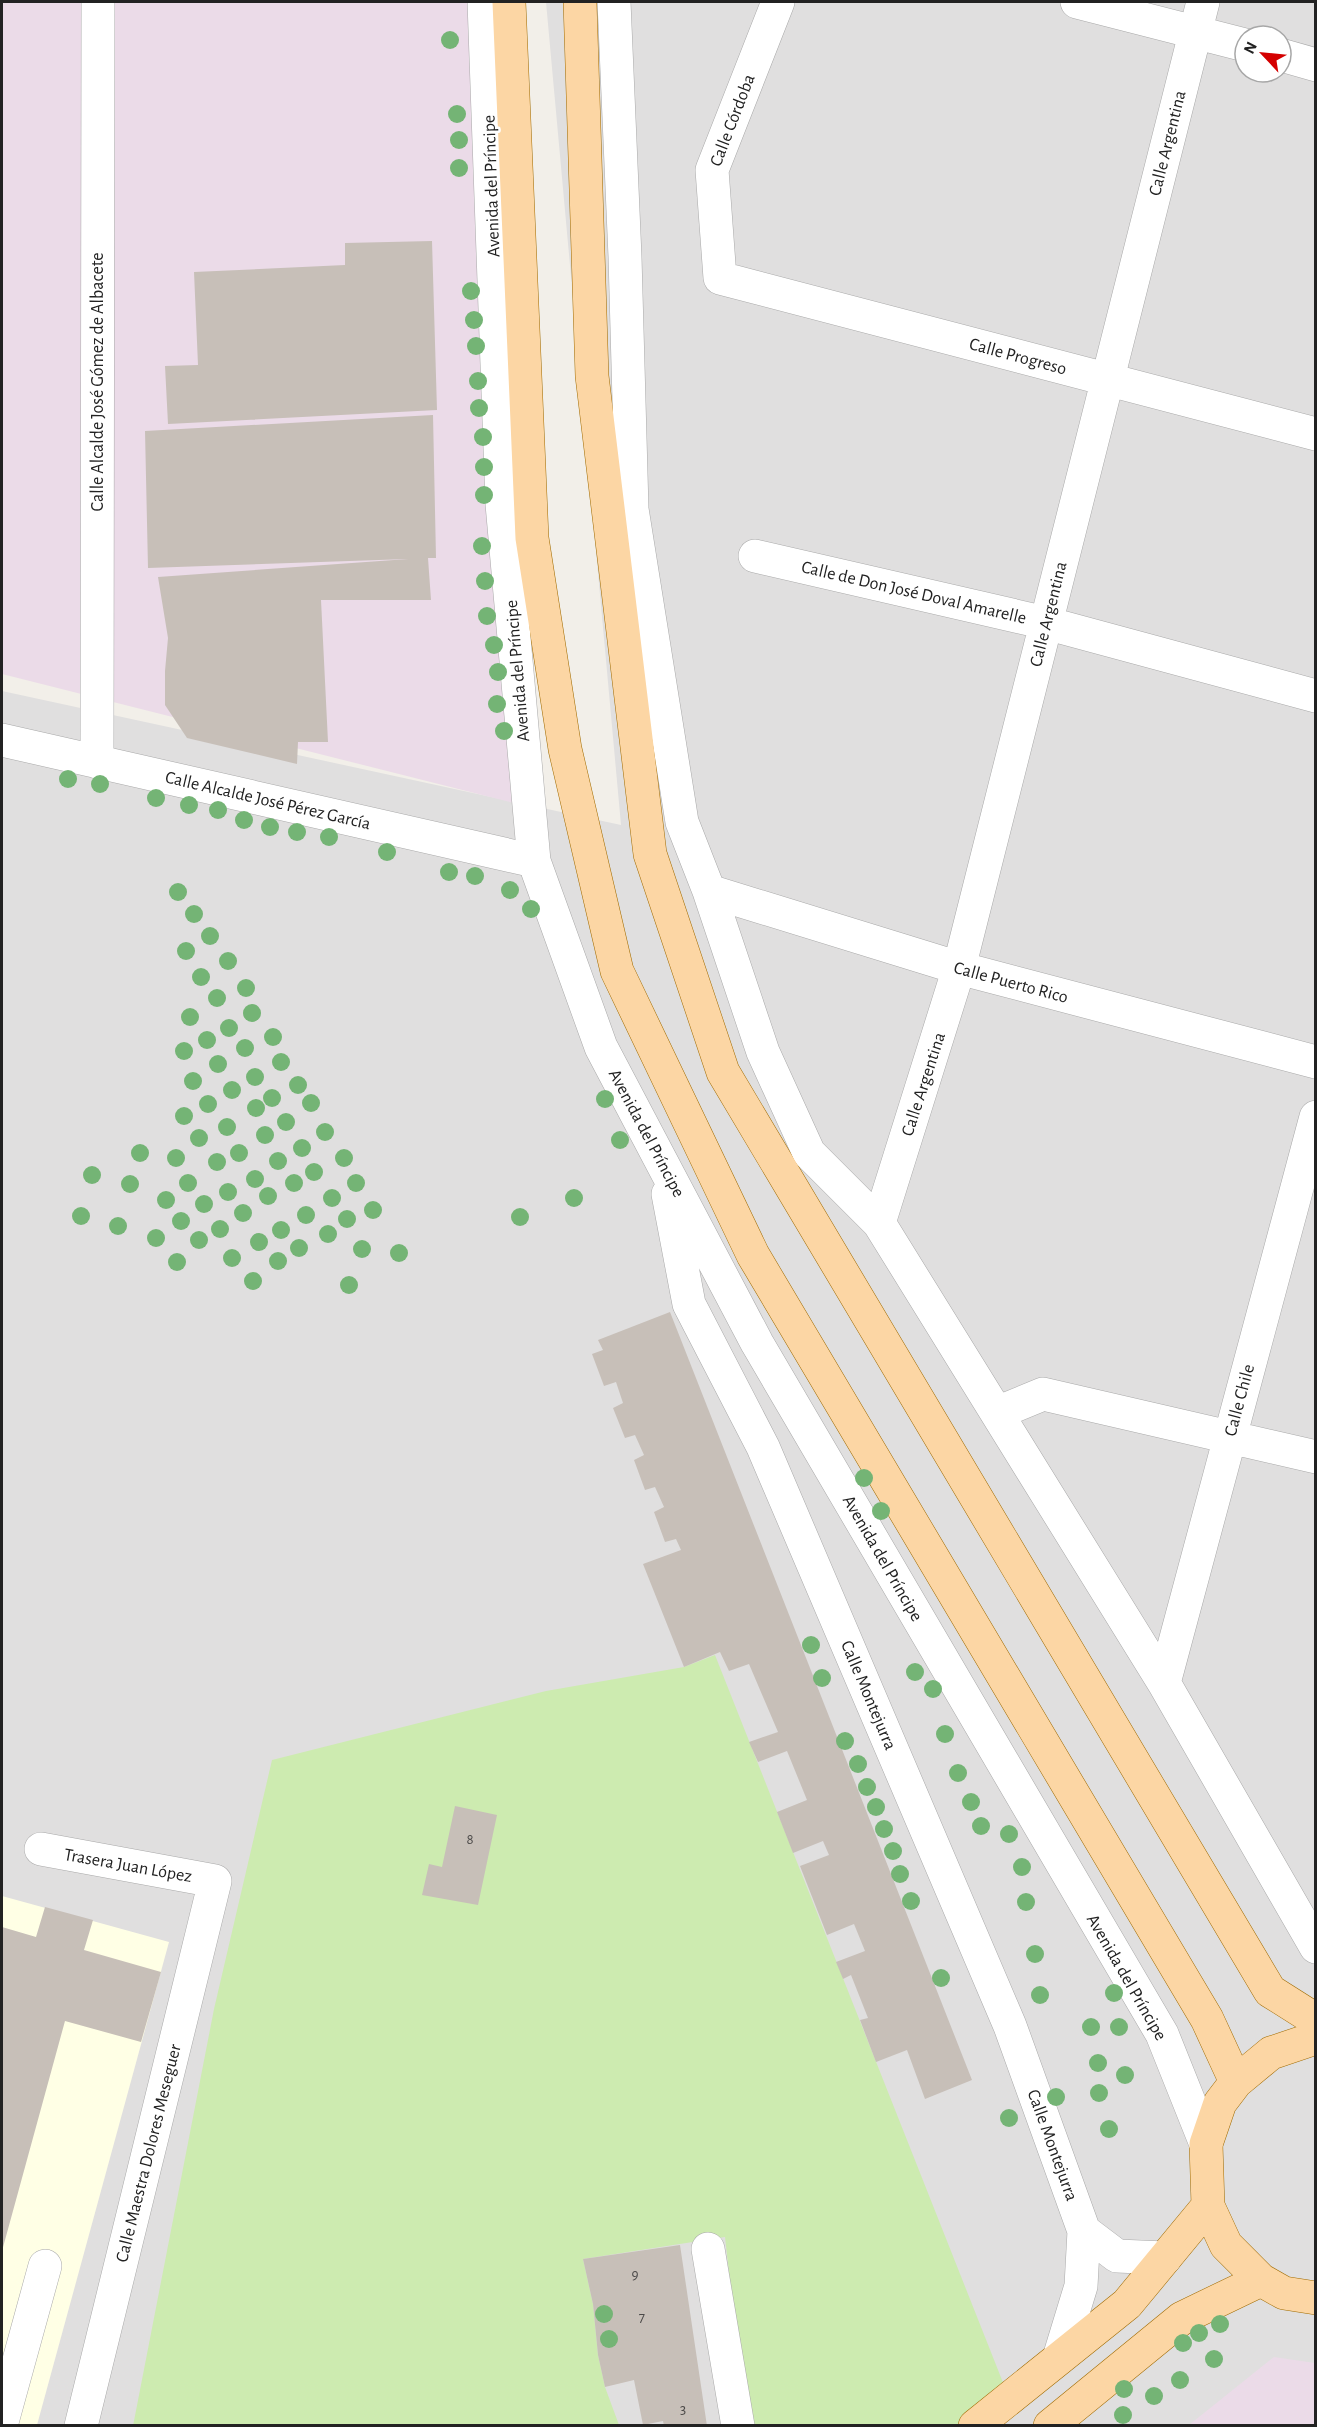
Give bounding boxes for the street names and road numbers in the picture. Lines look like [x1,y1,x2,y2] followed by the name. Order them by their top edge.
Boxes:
[707,72,759,169] street label: Calle Córdoba
[1146,89,1190,198] street label: Calle Argentina
[481,115,503,257] street label: Avenida del Príncipe
[89,253,107,511] street label: Calle Alcalde José Gómez de Albacete
[967,335,1068,379] street label: Calle Progreso
[800,558,1028,628] street label: Calle de Don José Doval Amarelle
[1027,560,1071,669] street label: Calle Argentina
[503,599,533,743] street label: Avenida del Príncipe
[163,769,372,833] street label: Calle Alcalde José Pérez García
[952,959,1070,1007] street label: Calle Puerto Rico
[899,1030,949,1138] street label: Calle Argentina
[605,1066,687,1201] street label: Avenida del Príncipe
[1222,1362,1258,1438] street label: Calle Chile
[839,1492,926,1625] street label: Avenida del Príncipe
[837,1638,899,1753] street label: Calle Montejurra
[63,1846,193,1886] street label: Trasera Juan López
[1083,1911,1170,2044] street label: Avenida del Príncipe
[113,2042,185,2264] street label: Calle Maestra Dolores Meseguer
[1024,2087,1081,2203] street label: Calle Montejurra

